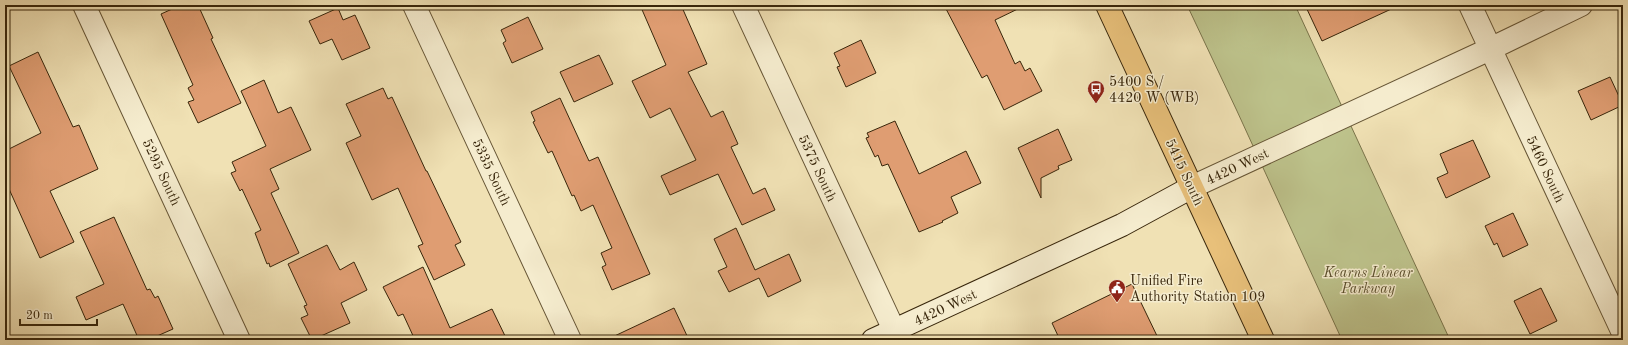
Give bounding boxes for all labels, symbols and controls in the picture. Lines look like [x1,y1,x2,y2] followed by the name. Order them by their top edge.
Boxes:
[1109,75,1199,105] place label: 5400 S / 4420 W (WB)
[1086,79,1106,104] bus stop icon: 5400 S / 4420 W (WB)
[796,133,839,204] street label: 5375 South
[1524,134,1567,205] street label: 5460 South
[140,137,183,208] street label: 5295 South
[470,137,513,208] street label: 5335 South
[1163,137,1206,208] street label: 5415 South
[1204,146,1271,188] street label: 4420 West
[1322,266,1414,297] park label: Kearns Linear Parkway
[1130,274,1265,304] place label: Unified Fire Authority Station 109
[1107,278,1127,303] public building icon: Unified Fire Authority Station 109
[912,287,979,329] street label: 4420 West
[20,301,97,327] scale bar
[26,310,53,322] text: 20 m

